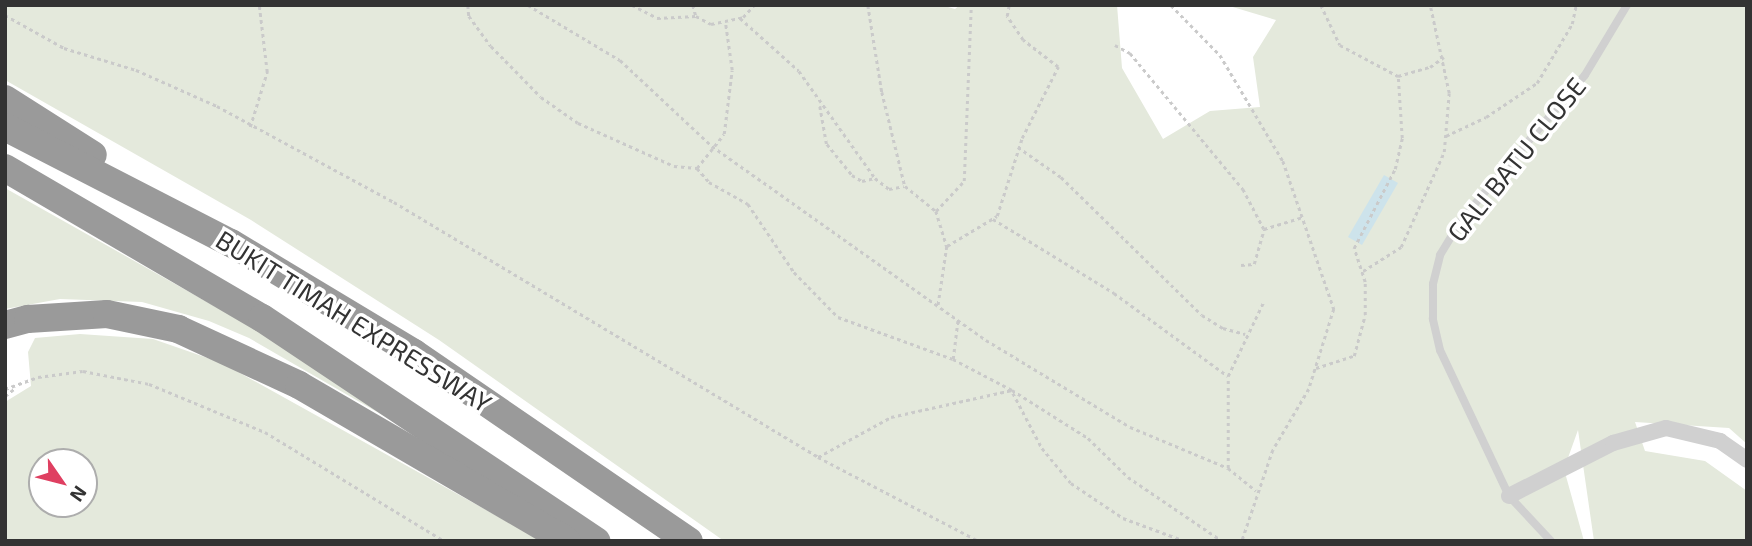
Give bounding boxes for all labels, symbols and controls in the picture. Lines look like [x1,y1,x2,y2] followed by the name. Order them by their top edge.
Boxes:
[1440,71,1592,247] street label: GALI BATU CLOSE
[210,223,498,419] street label: BUKIT TIMAH EXPRESSWAY
[28,448,98,518] north arrow
[66,482,92,506] text: N

